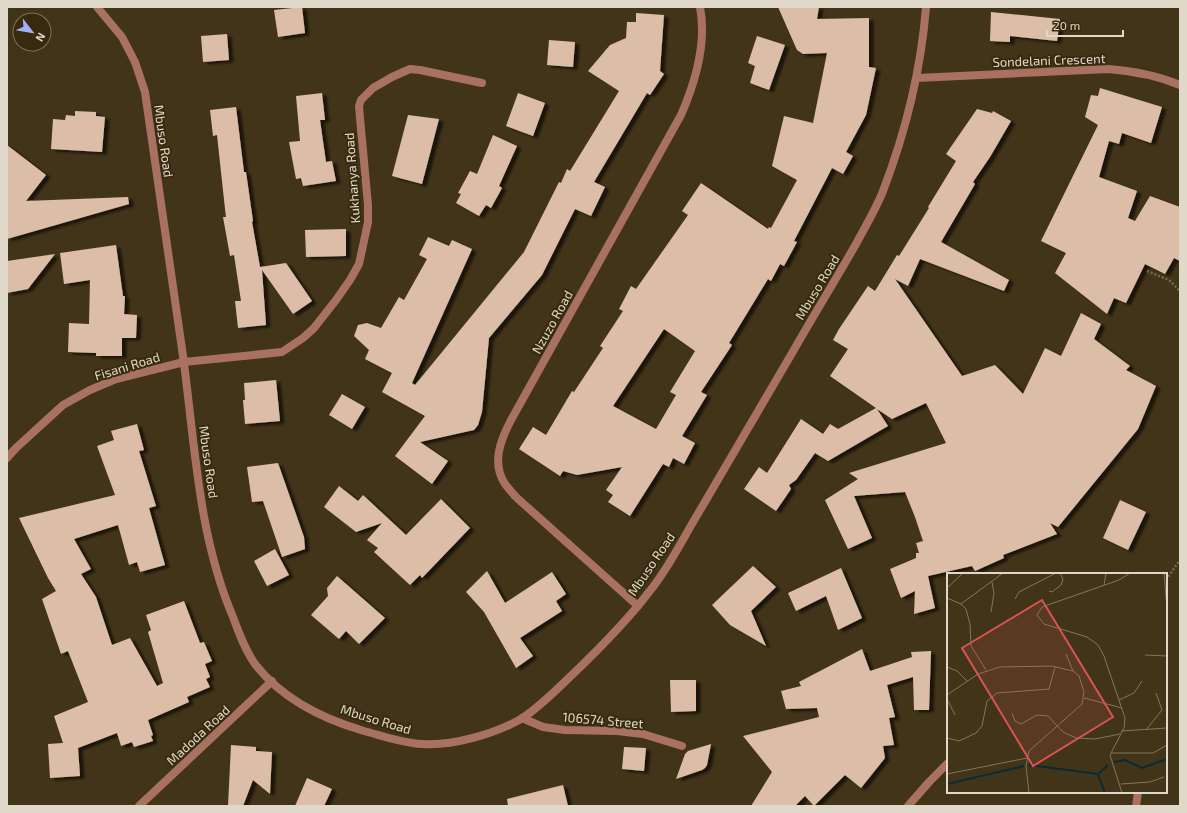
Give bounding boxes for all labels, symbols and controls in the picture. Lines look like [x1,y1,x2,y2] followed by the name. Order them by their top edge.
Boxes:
[12,12,52,52] north arrow
[1047,12,1123,38] scale bar
[1053,18,1080,32] text: 20 m
[33,31,49,44] text: N
[992,50,1106,70] street label: Sondelani Crescent
[151,104,177,178] street label: Mbuso Road
[341,132,363,224] street label: Kukhanya Road
[791,252,843,322] street label: Mbuso Road
[528,287,576,357] street label: Nzuzo Road
[92,348,162,384] street label: Fisani Road
[196,425,222,499] street label: Mbuso Road
[624,529,678,599] street label: Mbuso Road
[947,573,1167,793] inset map
[339,701,413,737] street label: Mbuso Road
[163,702,233,768] street label: Madoda Road
[562,708,644,732] street label: 106574 Street

